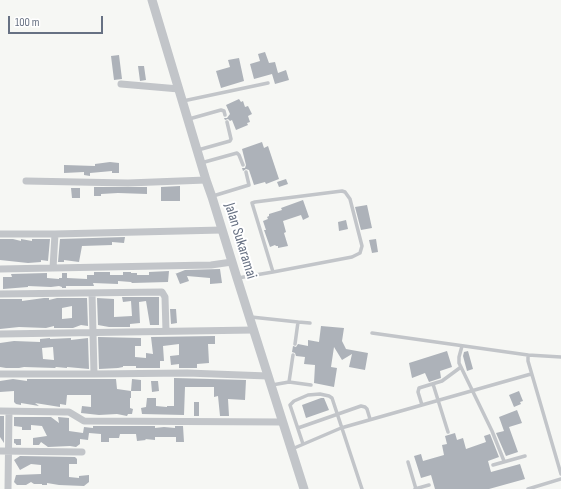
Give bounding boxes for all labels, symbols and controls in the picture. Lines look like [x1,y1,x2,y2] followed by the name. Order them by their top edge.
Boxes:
[10,8,105,34] scale bar
[15,15,40,30] text: 100 m
[220,201,260,281] street label: Jalan Sukaramai

